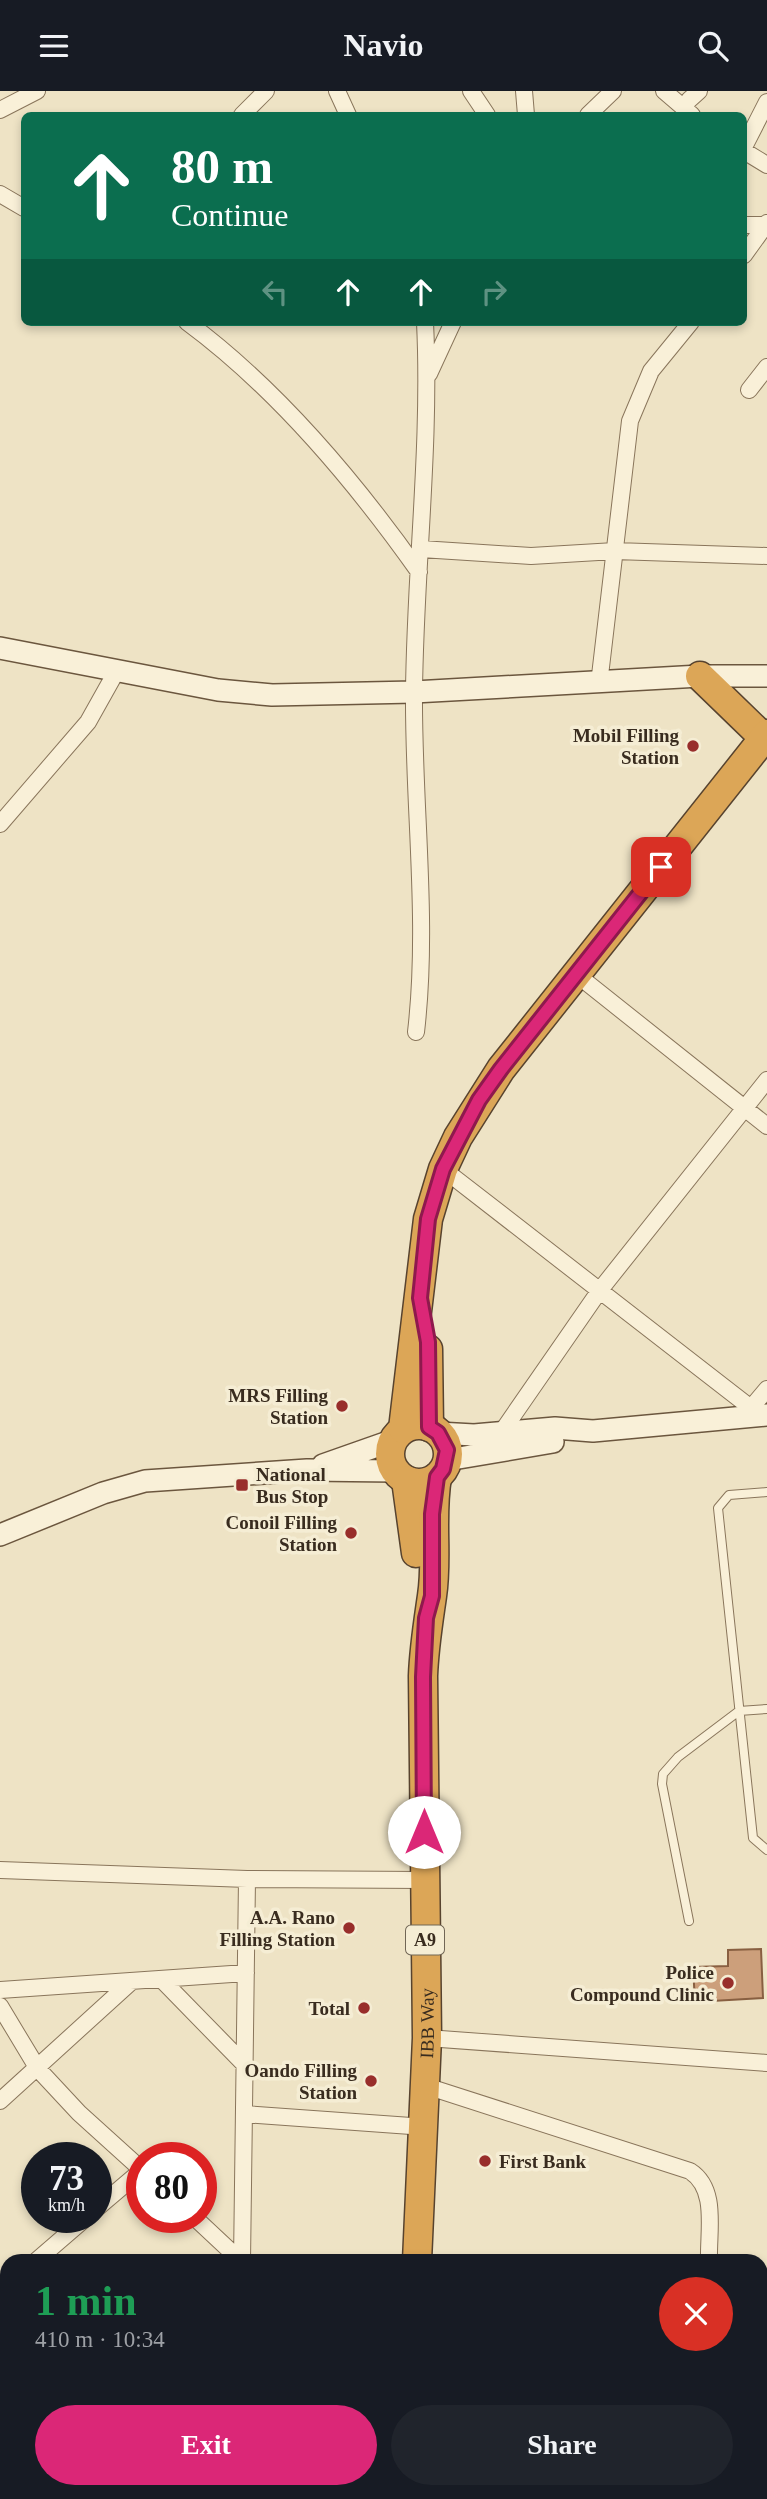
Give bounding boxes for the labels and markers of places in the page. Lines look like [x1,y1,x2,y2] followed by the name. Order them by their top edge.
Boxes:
[573,725,679,768] place label: Mobil Filling Station
[685,738,701,754] marker: Mobil Filling Station
[631,837,691,897] pin
[228,1385,328,1428] place label: MRS Filling Station
[334,1398,350,1414] marker: MRS Filling Station
[256,1464,328,1507] place label: National Bus Stop
[234,1477,250,1493] marker: National Bus Stop
[226,1512,337,1555] place label: Conoil Filling Station
[343,1525,359,1541] marker: Conoil Filling Station
[219,1907,335,1950] place label: A.A. Rano Filling Station
[341,1920,357,1936] marker: A.A. Rano Filling Station
[570,1962,714,2005] place label: Police Compound Clinic
[720,1975,736,1991] marker: Police Compound Clinic
[308,1998,350,2019] place label: Total
[356,2000,372,2016] marker: Total
[245,2060,357,2103] place label: Oando Filling Station
[363,2073,379,2089] marker: Oando Filling Station
[499,2151,587,2172] place label: First Bank
[477,2153,493,2169] marker: First Bank

